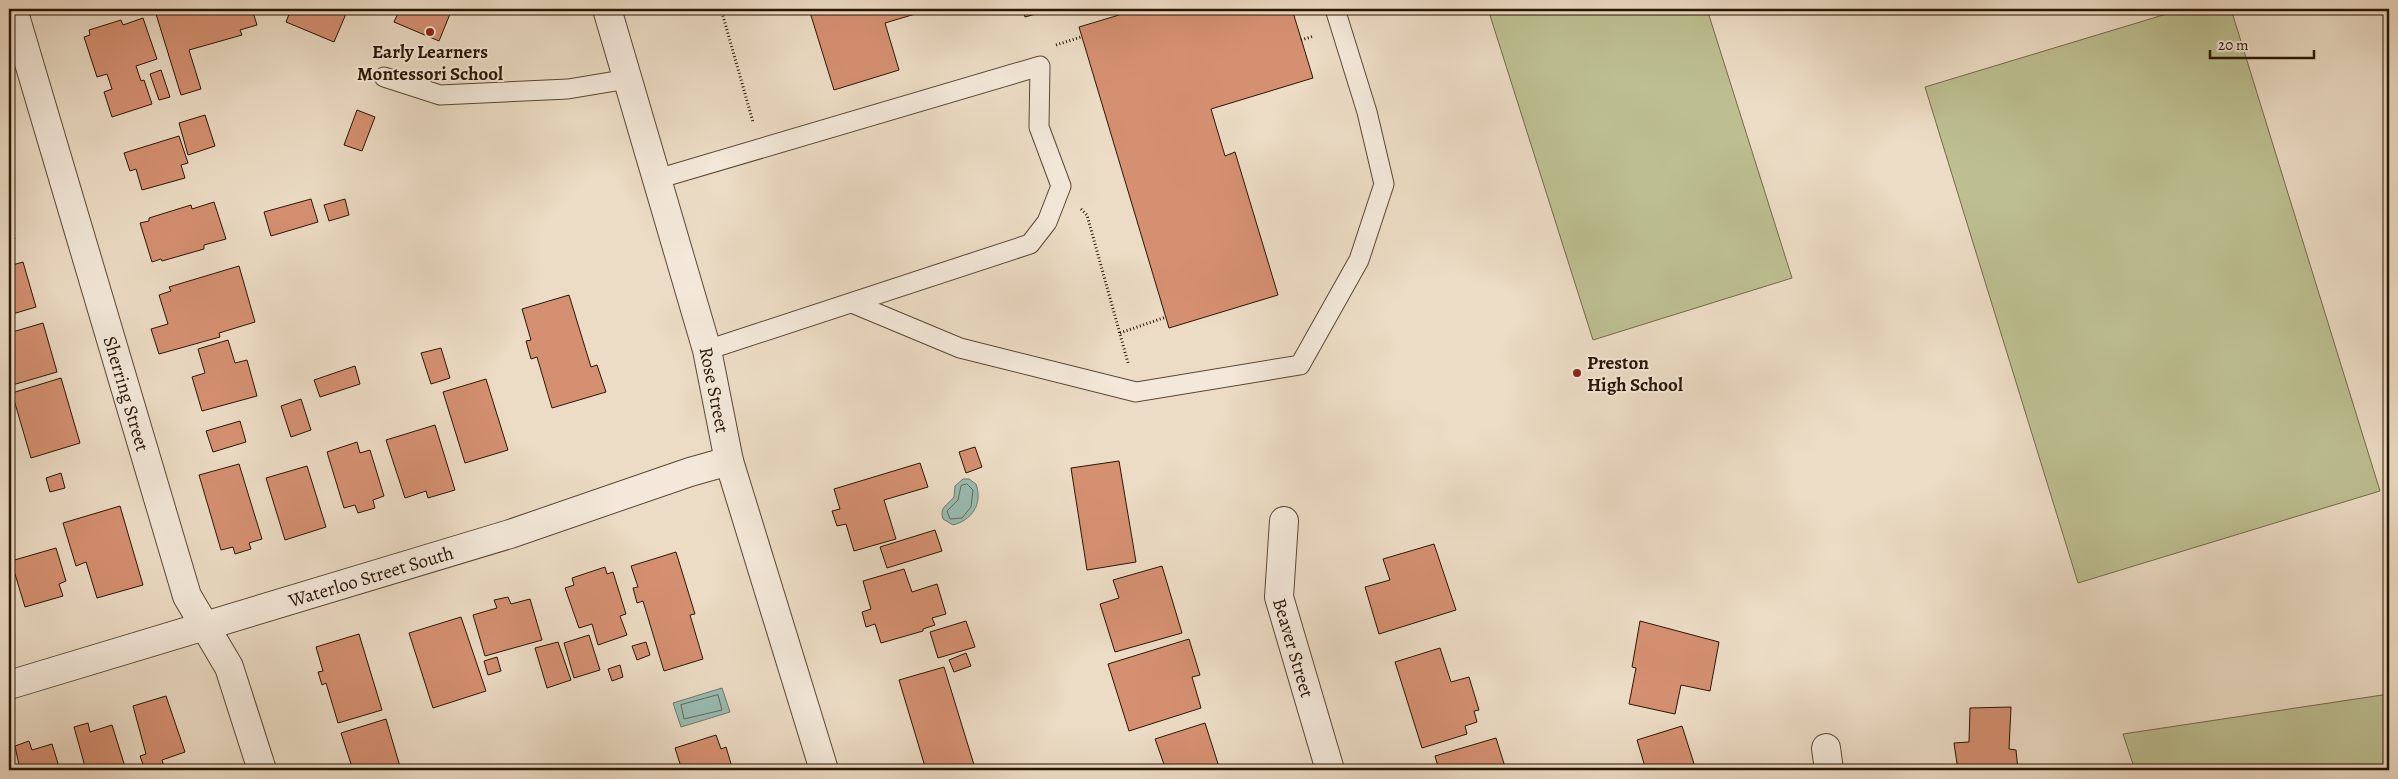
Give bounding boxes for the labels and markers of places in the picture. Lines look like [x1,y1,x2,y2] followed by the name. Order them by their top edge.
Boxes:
[424,26,436,38] marker: Early Learners Montessori School
[357,39,503,87] place label: Early Learners Montessori School
[1587,350,1683,398] place label: Preston High School
[1571,367,1583,379] marker: Preston High School

